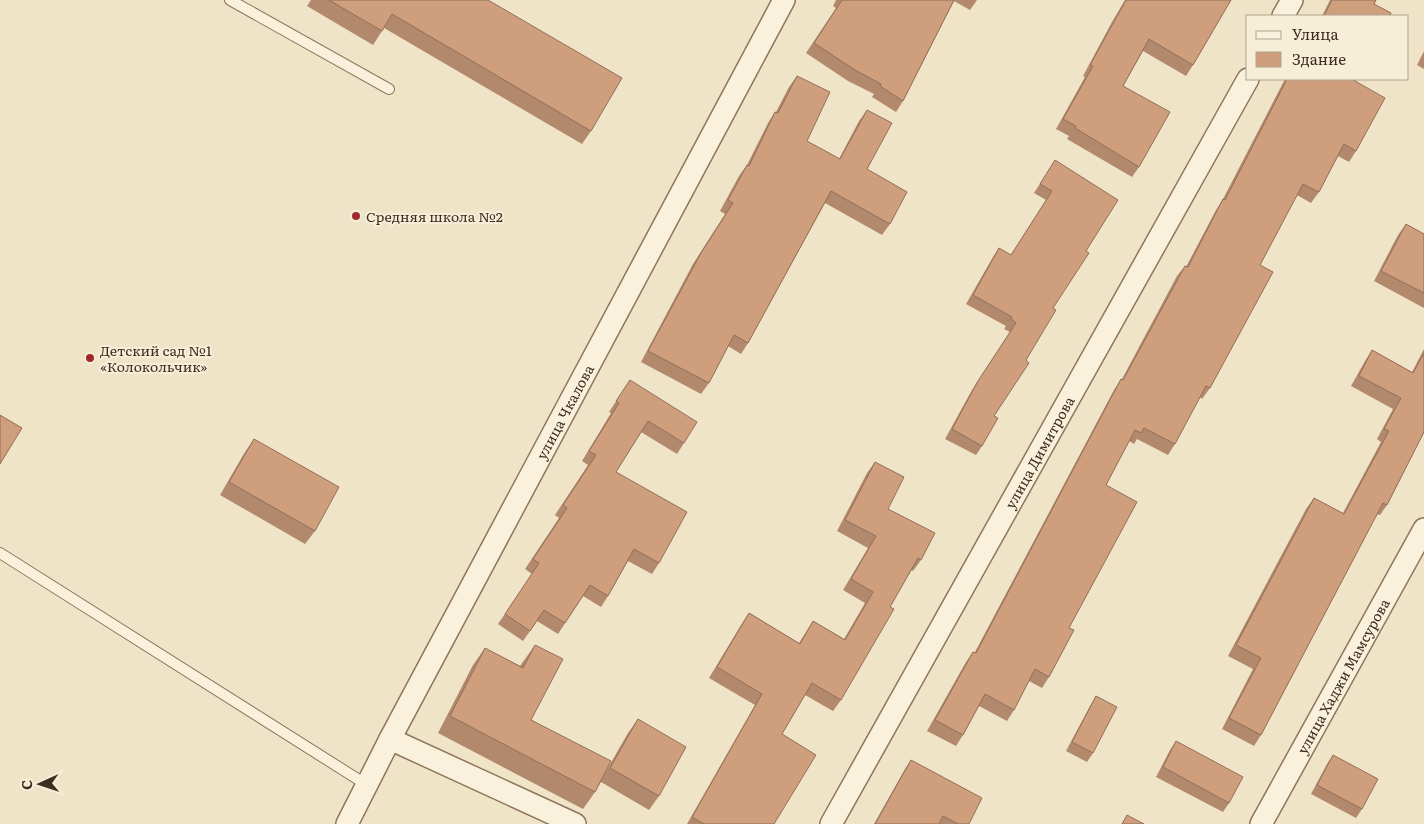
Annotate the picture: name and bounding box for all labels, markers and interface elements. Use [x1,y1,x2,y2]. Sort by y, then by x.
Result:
legend [1246,15,1409,80]
text: Улица [1292,22,1340,45]
text: Здание [1292,47,1346,70]
place label: Средняя школа №2 [366,206,503,226]
marker: Средняя школа №2 [350,210,362,222]
place label: Детский сад №1 «Колокольчик» [100,340,212,376]
marker: Детский сад №1 «Колокольчик» [84,352,96,364]
street label: улица Чкалова [531,360,598,463]
street label: улица Димитрова [1000,392,1079,512]
street label: улица Хаджи Мамсурова [1292,594,1394,757]
north arrow [15,759,65,809]
text: С [16,779,36,790]

